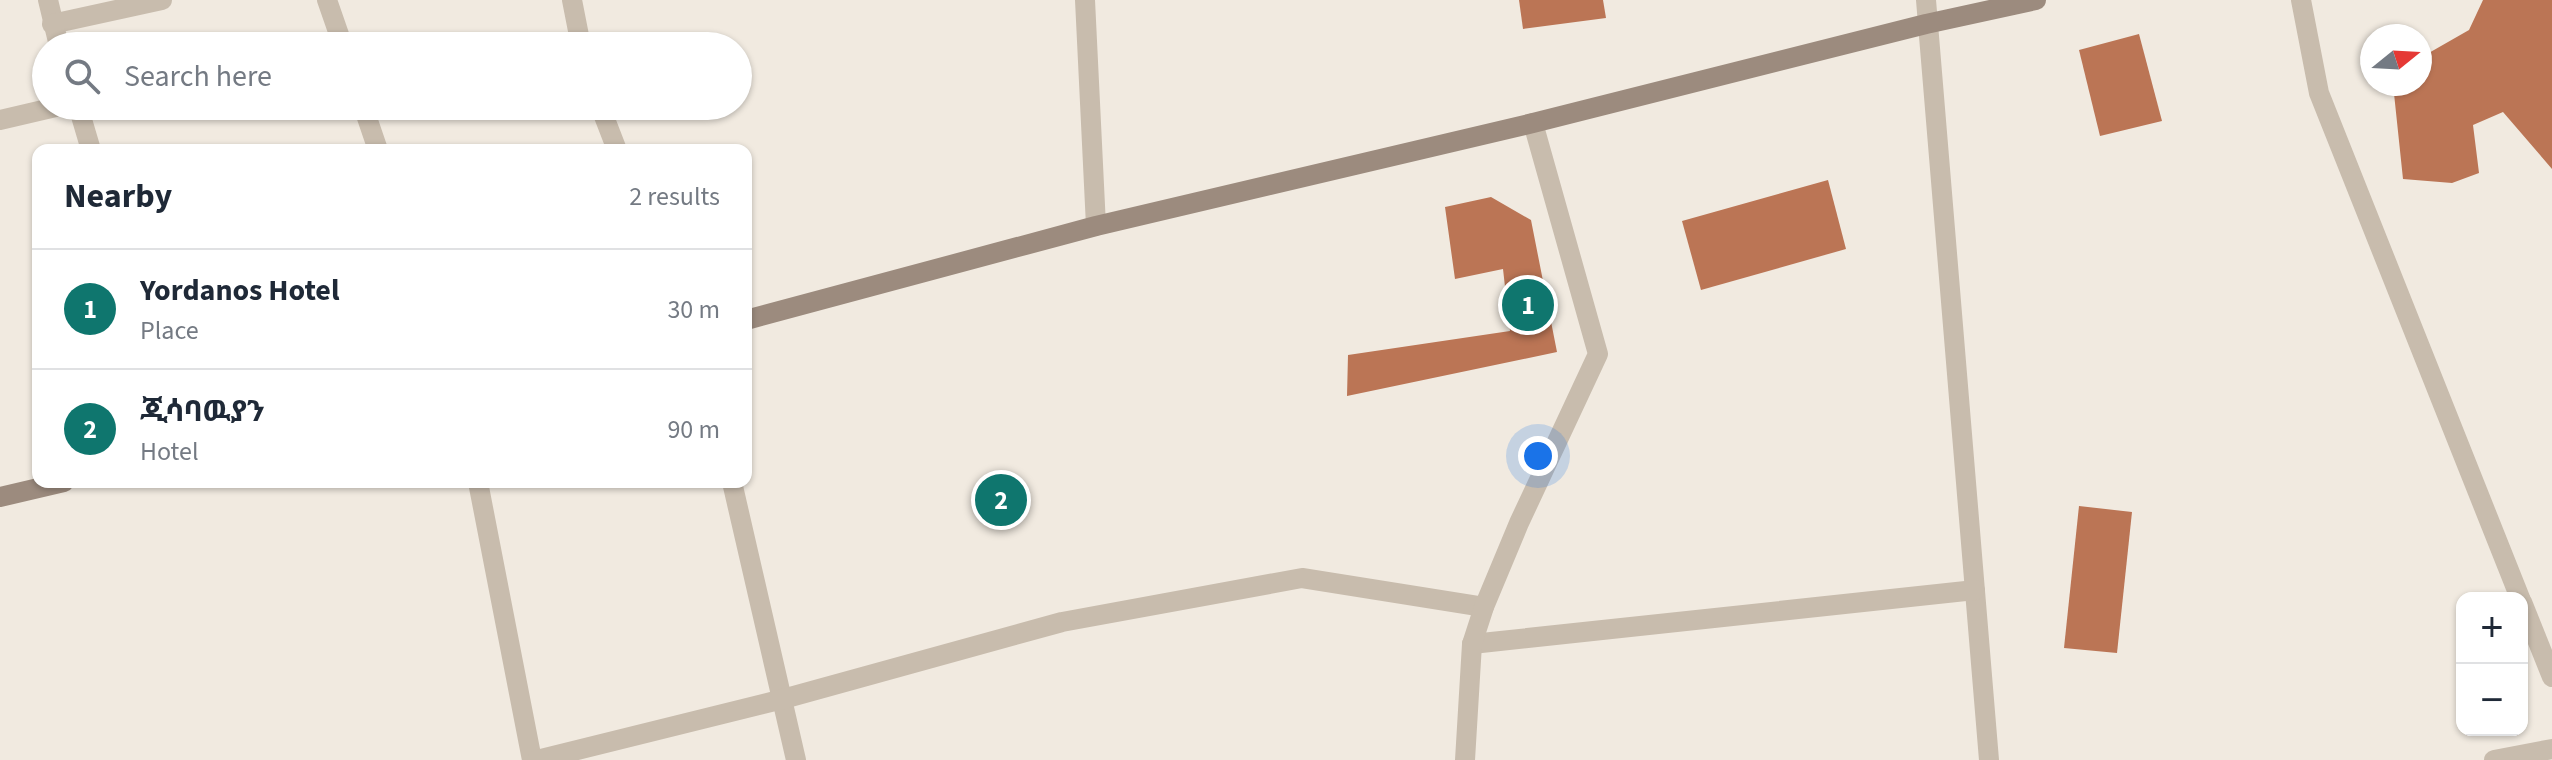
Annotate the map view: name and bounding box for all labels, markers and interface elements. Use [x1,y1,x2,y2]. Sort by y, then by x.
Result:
north arrow [2360,24,2432,96]
search box [32,32,752,120]
icon: search [60,54,104,98]
text: Search here [124,55,272,98]
text: Nearby [64,172,172,221]
text: 2 results [629,178,720,215]
text: Yordanos Hotel [140,269,340,312]
pin: 1 [1502,275,1554,335]
text: 1 [83,291,97,328]
text: 30 m [667,291,720,328]
text: Place [140,312,199,349]
text: ጂሳባዉያን [140,390,265,433]
text: 2 [83,411,97,448]
text: 90 m [667,411,720,448]
text: Hotel [140,433,199,470]
your location [1518,436,1558,476]
pin: 2 [975,470,1027,530]
map controls [2456,592,2528,736]
button: + [2456,592,2528,664]
button: − [2456,664,2528,736]

